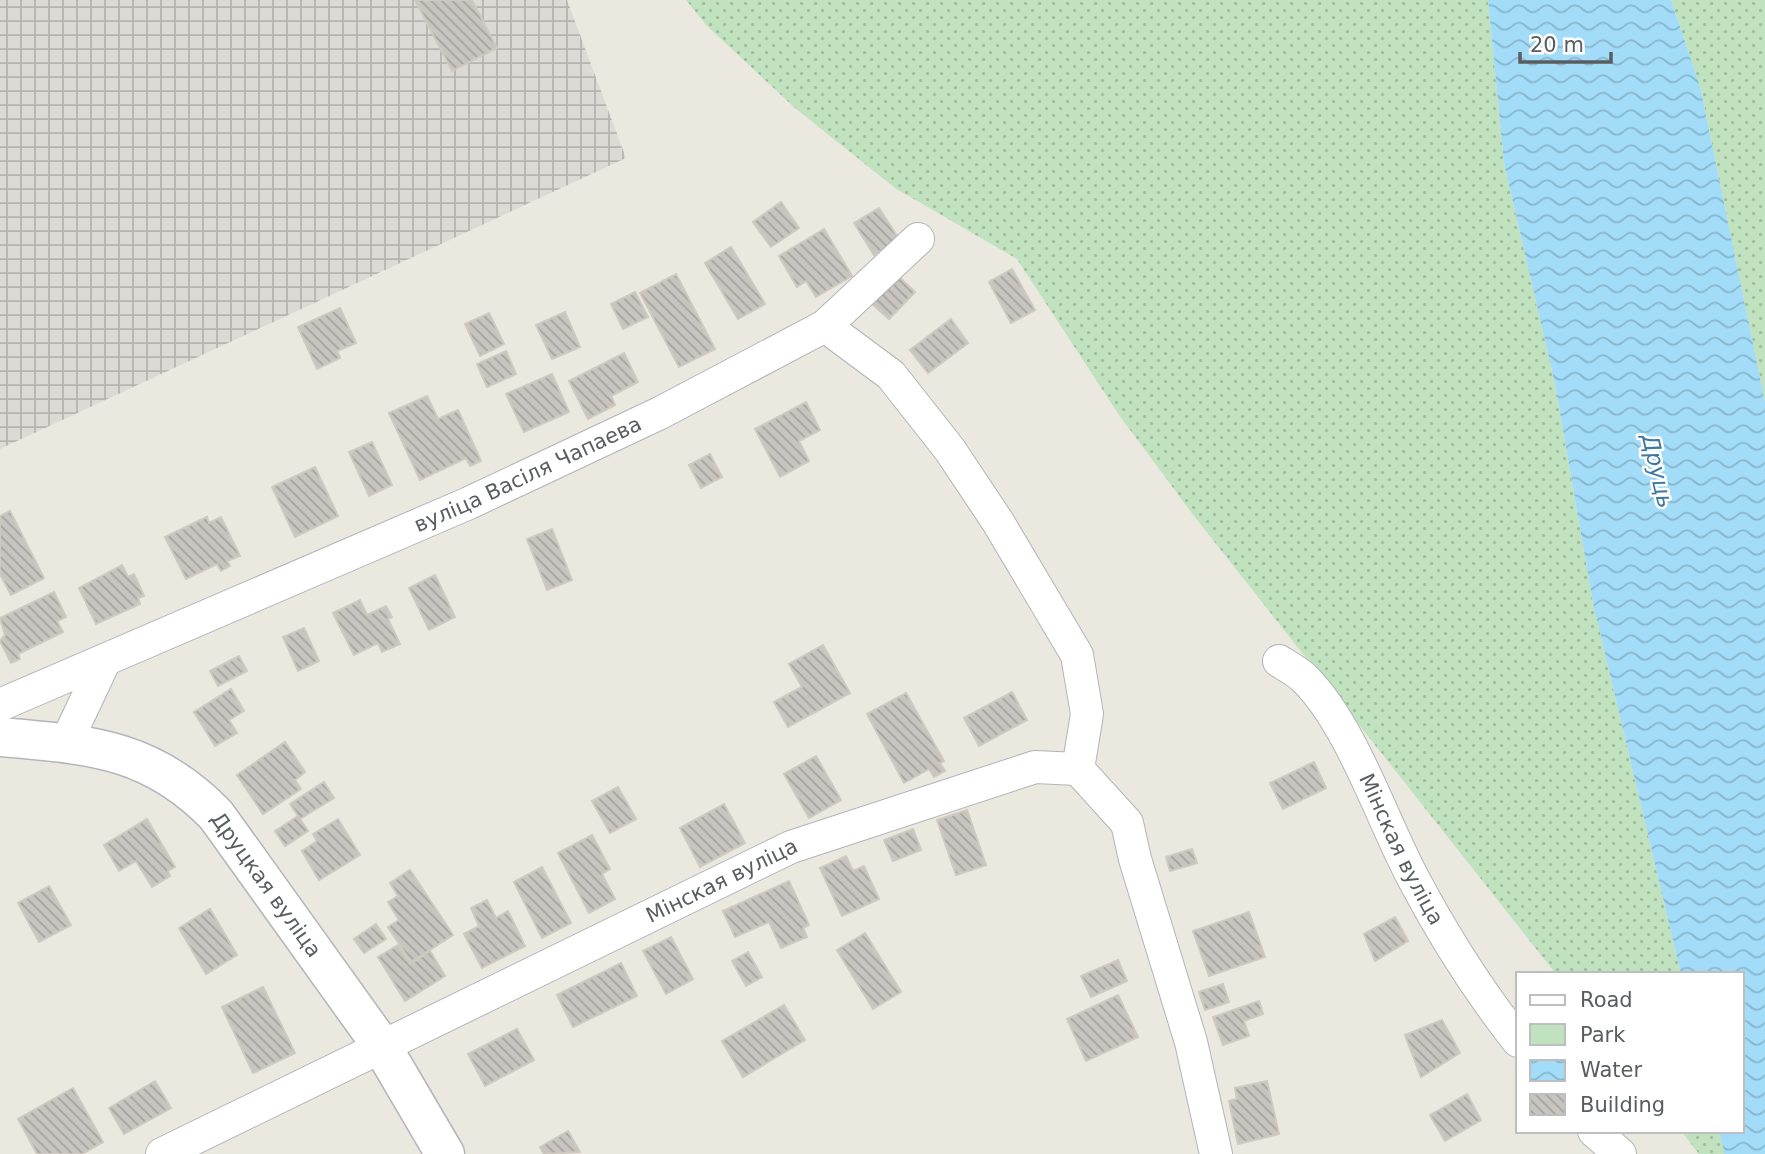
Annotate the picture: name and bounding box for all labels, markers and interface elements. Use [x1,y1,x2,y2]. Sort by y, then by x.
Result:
scale bar [1520,21,1611,65]
text: 20 m [1530,33,1584,57]
street label: вуліца Васіля Чапаева [411,412,645,537]
water label: Друць [1637,430,1679,511]
street label: Мінская вуліца [1354,770,1448,929]
street label: Друцкая вуліца [206,808,326,962]
street label: Мінская вуліца [642,834,801,928]
legend [1516,972,1744,1133]
text: Road [1580,988,1633,1012]
text: Park [1580,1023,1626,1047]
text: Water [1580,1058,1642,1082]
text: Building [1580,1093,1665,1117]

